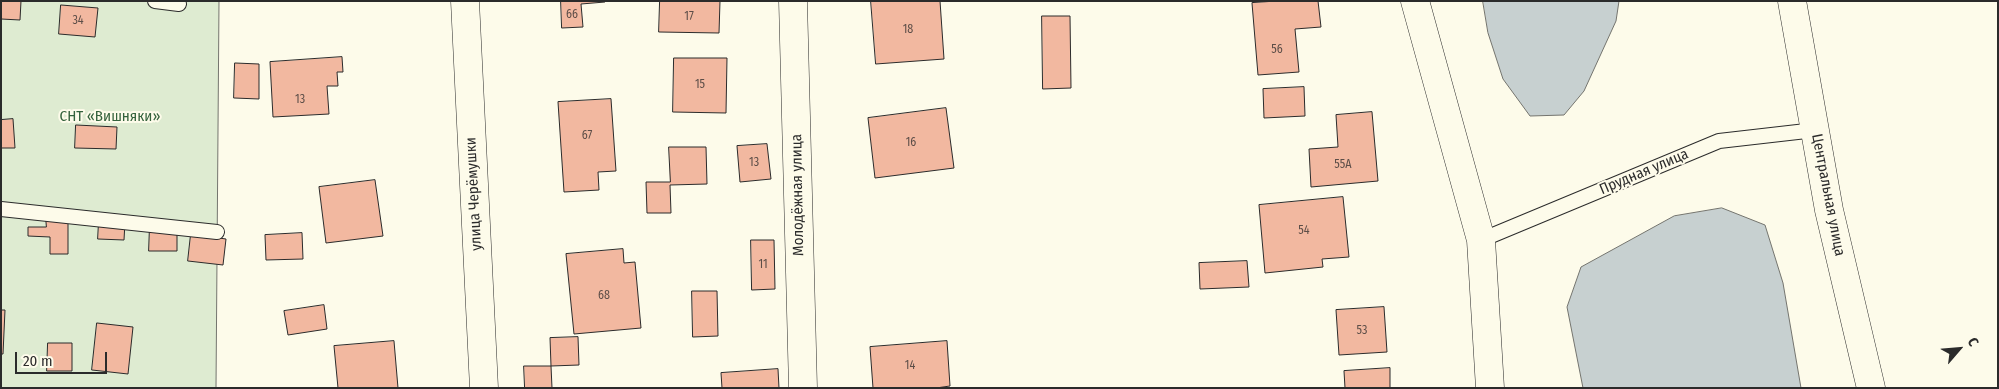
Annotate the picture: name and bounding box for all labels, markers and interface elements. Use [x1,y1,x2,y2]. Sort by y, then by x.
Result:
house number: 66 [566,8,578,22]
house number: 17 [684,10,694,24]
house number: 34 [72,14,84,28]
house number: 18 [903,23,913,37]
house number: 56 [1271,43,1283,57]
house number: 15 [695,78,705,92]
house number: 13 [295,93,305,107]
park label: СНТ «Вишняки» [60,108,160,126]
house number: 67 [582,129,592,143]
street label: Центральная улица [1807,132,1849,258]
street label: Молодёжная улица [788,134,808,256]
house number: 16 [906,136,916,150]
street label: улица Черёмушки [462,137,486,251]
street label: Прудная улица [1597,145,1691,199]
house number: 13 [749,156,759,170]
house number: 55А [1334,158,1352,172]
house number: 54 [1298,224,1310,238]
house number: 11 [758,258,768,272]
house number: 68 [598,289,610,303]
house number: 53 [1357,324,1367,338]
north arrow [1934,324,1984,374]
text: С [1964,335,1982,349]
scale bar [18,342,110,374]
text: 20 m [23,352,53,370]
house number: 14 [905,359,915,373]

